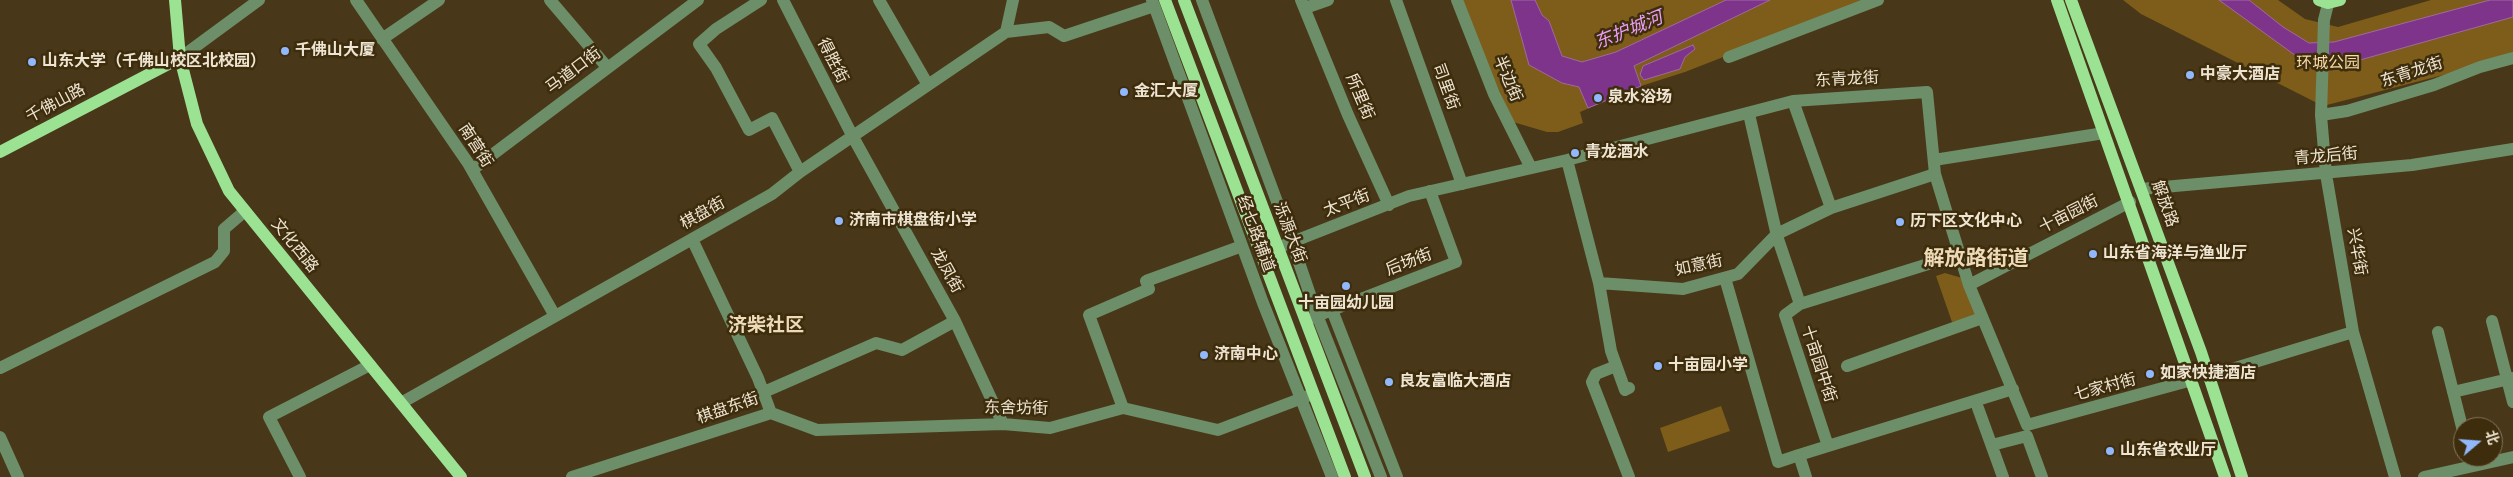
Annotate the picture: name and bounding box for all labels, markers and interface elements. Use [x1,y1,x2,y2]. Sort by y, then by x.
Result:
water label: 东护城河 [1592,8,1666,54]
street label: 得胜街 [813,35,851,87]
place label: 千佛山大厦 [295,41,375,61]
street label: 马道口街 [543,44,605,98]
marker: 千佛山大厦 [279,45,291,57]
place label: 山东大学（千佛山校区北校园） [42,52,266,72]
street label: 半边街 [1489,53,1525,105]
park label: 环城公园 [2296,54,2360,74]
street label: 东青龙街 [2379,54,2445,92]
marker: 山东大学（千佛山校区北校园） [26,56,38,68]
street label: 司里街 [1428,61,1462,113]
place label: 中豪大酒店 [2200,65,2280,85]
street label: 东青龙街 [1815,69,1879,91]
marker: 中豪大酒店 [2184,69,2196,81]
street label: 所里街 [1341,71,1377,123]
street label: 千佛山路 [23,81,89,127]
place label: 金汇大厦 [1134,82,1198,102]
marker: 金汇大厦 [1118,86,1130,98]
place label: 泉水浴场 [1608,88,1672,108]
marker: 泉水浴场 [1592,92,1604,104]
street label: 南营街 [454,121,496,171]
place label: 青龙酒水 [1585,143,1649,163]
street label: 青龙后街 [2293,145,2359,169]
marker: 青龙酒水 [1569,147,1581,159]
street label: 解放路 [2147,178,2181,230]
street label: 太平街 [1321,186,1373,222]
street label: 十亩园街 [2036,192,2102,238]
street label: 经七路辅道 [1232,193,1278,275]
street label: 棋盘街 [677,194,729,234]
street label: 泺源大街 [1269,200,1309,266]
place label: 济南市棋盘街小学 [849,211,977,231]
place label: 历下区文化中心 [1910,212,2022,232]
street label: 文化西路 [266,215,322,277]
marker: 济南市棋盘街小学 [833,215,845,227]
marker: 历下区文化中心 [1894,216,1906,228]
street label: 兴华街 [2342,227,2370,277]
place label: 山东省海洋与渔业厅 [2103,244,2247,264]
street label: 龙凤街 [926,245,966,297]
street label: 后场街 [1383,245,1435,281]
district label: 解放路街道 [1924,247,2028,273]
marker: 山东省海洋与渔业厅 [2087,248,2099,260]
street label: 如意街 [1674,252,1724,280]
marker: 十亩园幼儿园 [1340,280,1352,292]
place label: 十亩园幼儿园 [1298,294,1394,314]
district label: 济柴社区 [728,315,804,337]
street label: 十亩园中街 [1797,323,1839,405]
place label: 济南中心 [1214,345,1278,365]
marker: 济南中心 [1198,349,1210,361]
place label: 十亩园小学 [1668,356,1748,376]
marker: 十亩园小学 [1652,360,1664,372]
place label: 如家快捷酒店 [2160,364,2256,384]
marker: 如家快捷酒店 [2144,368,2156,380]
street label: 七家村街 [2072,370,2138,406]
place label: 良友富临大酒店 [1399,372,1511,392]
marker: 良友富临大酒店 [1383,376,1395,388]
street label: 棋盘东街 [695,390,761,428]
street label: 东舍坊街 [984,399,1048,419]
north arrow [2453,417,2503,467]
text: 北 [2482,428,2502,447]
place label: 山东省农业厅 [2120,441,2216,461]
marker: 山东省农业厅 [2104,445,2116,457]

